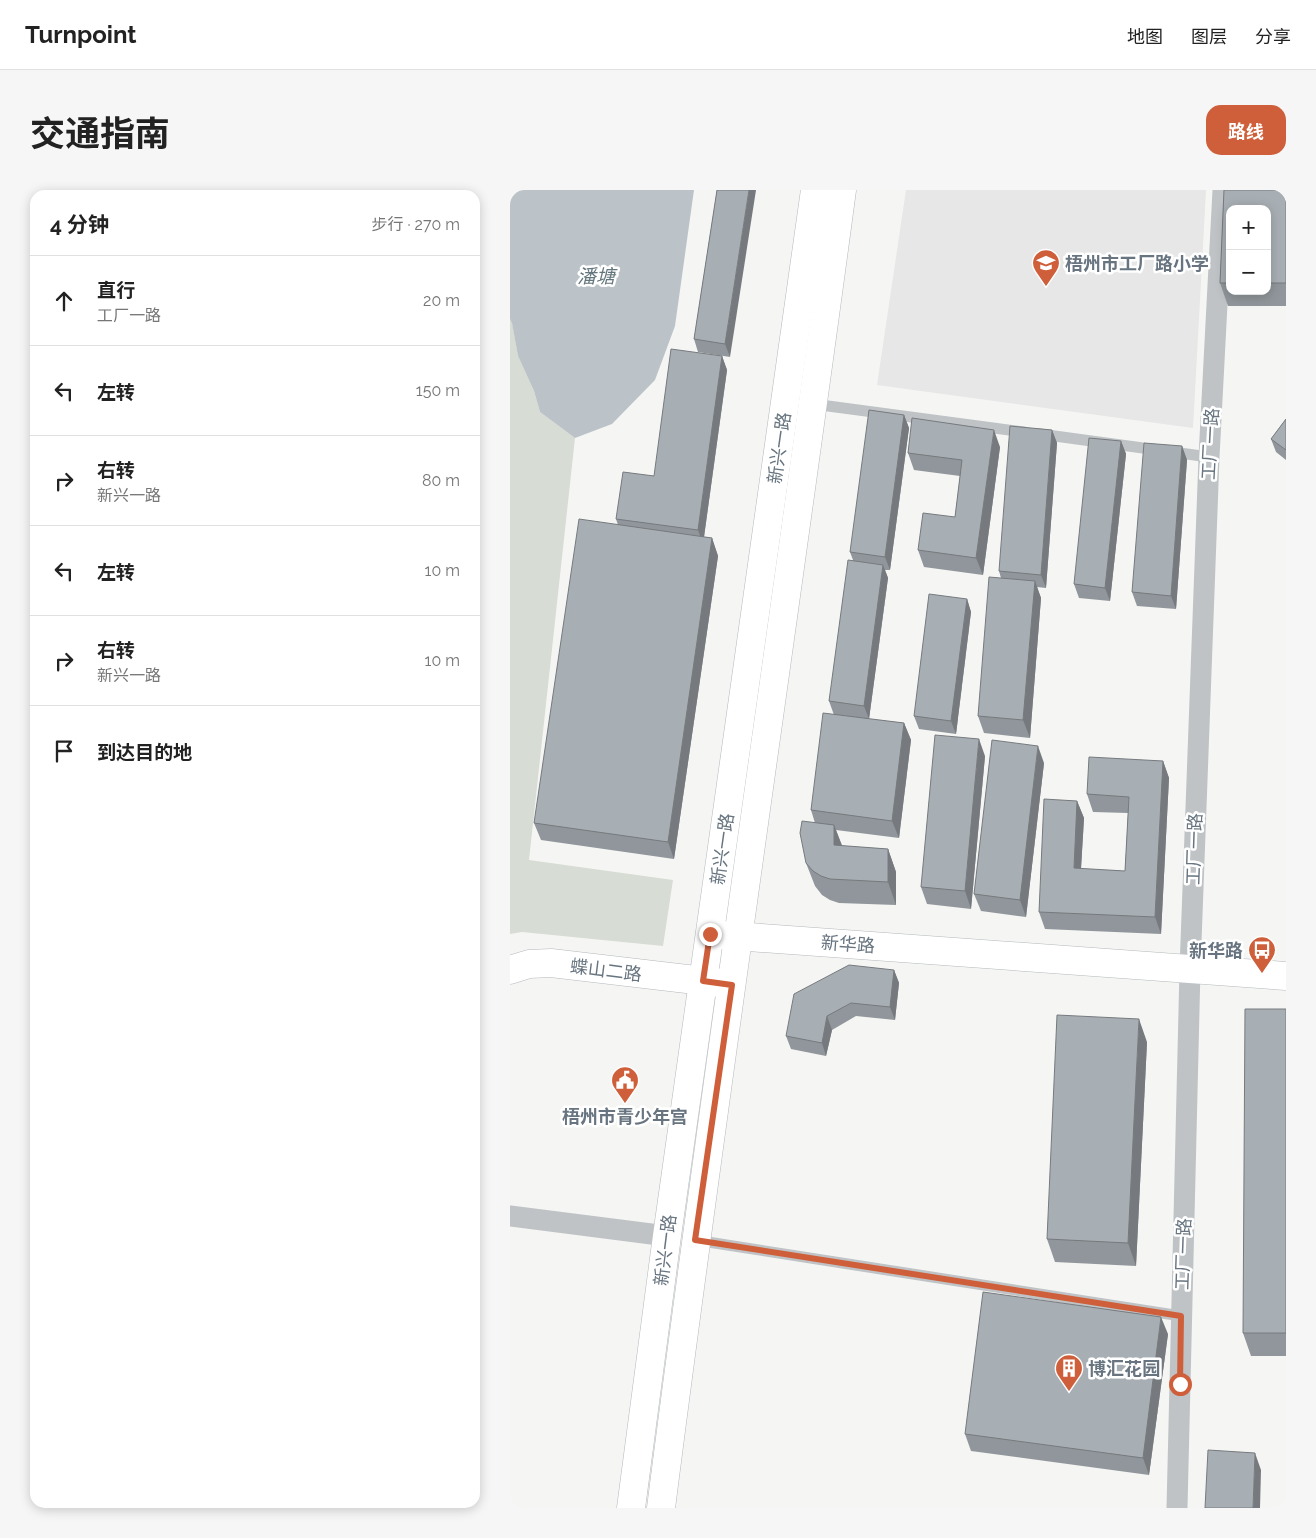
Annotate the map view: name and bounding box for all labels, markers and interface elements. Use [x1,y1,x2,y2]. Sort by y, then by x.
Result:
text: Turnpoint [25,20,137,49]
text: 地图 [1127,26,1163,47]
text: 图层 [1191,26,1227,47]
text: 分享 [1255,26,1291,47]
button: 路线 [1206,105,1286,155]
text: 交通指南 [30,113,170,154]
map controls [1226,205,1271,295]
button: + [1226,205,1271,250]
text: 4 分钟 [50,212,109,237]
text: 步行 · 270 m [371,215,460,234]
school or university icon: 梧州市工厂路小学 [1031,248,1061,287]
button: − [1226,250,1271,295]
place label: 梧州市工厂路小学 [1065,253,1209,274]
water label: 潘塘 [577,265,618,287]
text: 直行 [97,279,135,301]
icon: ahead [50,287,78,315]
text: 20 m [423,291,460,310]
text: 工厂一路 [97,306,161,325]
icon: left [50,377,78,405]
text: 左转 [97,381,135,403]
text: 150 m [416,381,460,400]
street label: 工厂一路 [1198,407,1222,481]
street label: 新兴一路 [764,411,794,485]
text: 右转 [97,459,135,481]
icon: right [50,467,78,495]
text: 80 m [422,471,460,490]
text: 新兴一路 [97,486,161,505]
icon: left [50,557,78,585]
text: 左转 [97,561,135,583]
text: 10 m [425,561,460,580]
text: 右转 [97,639,135,661]
icon: right [50,647,78,675]
text: 10 m [425,651,460,670]
text: 新兴一路 [97,666,161,685]
icon: arrive [50,737,78,765]
text: 到达目的地 [97,741,192,763]
street label: 新兴一路 [707,812,737,886]
street label: 工厂一路 [1182,813,1206,885]
route end [699,923,722,946]
street label: 新华路 [820,932,876,956]
bus stop icon: 新华路 [1247,935,1277,974]
place label: 新华路 [1189,940,1243,961]
street label: 蝶山二路 [569,955,643,985]
public building icon: 梧州市青少年宫 [610,1065,640,1104]
place label: 梧州市青少年宫 [562,1106,688,1127]
street label: 新兴一路 [650,1213,680,1287]
street label: 工厂一路 [1171,1218,1195,1290]
building icon: 博汇花园 [1054,1353,1084,1392]
place label: 博汇花园 [1088,1358,1160,1379]
route start [1169,1373,1192,1396]

